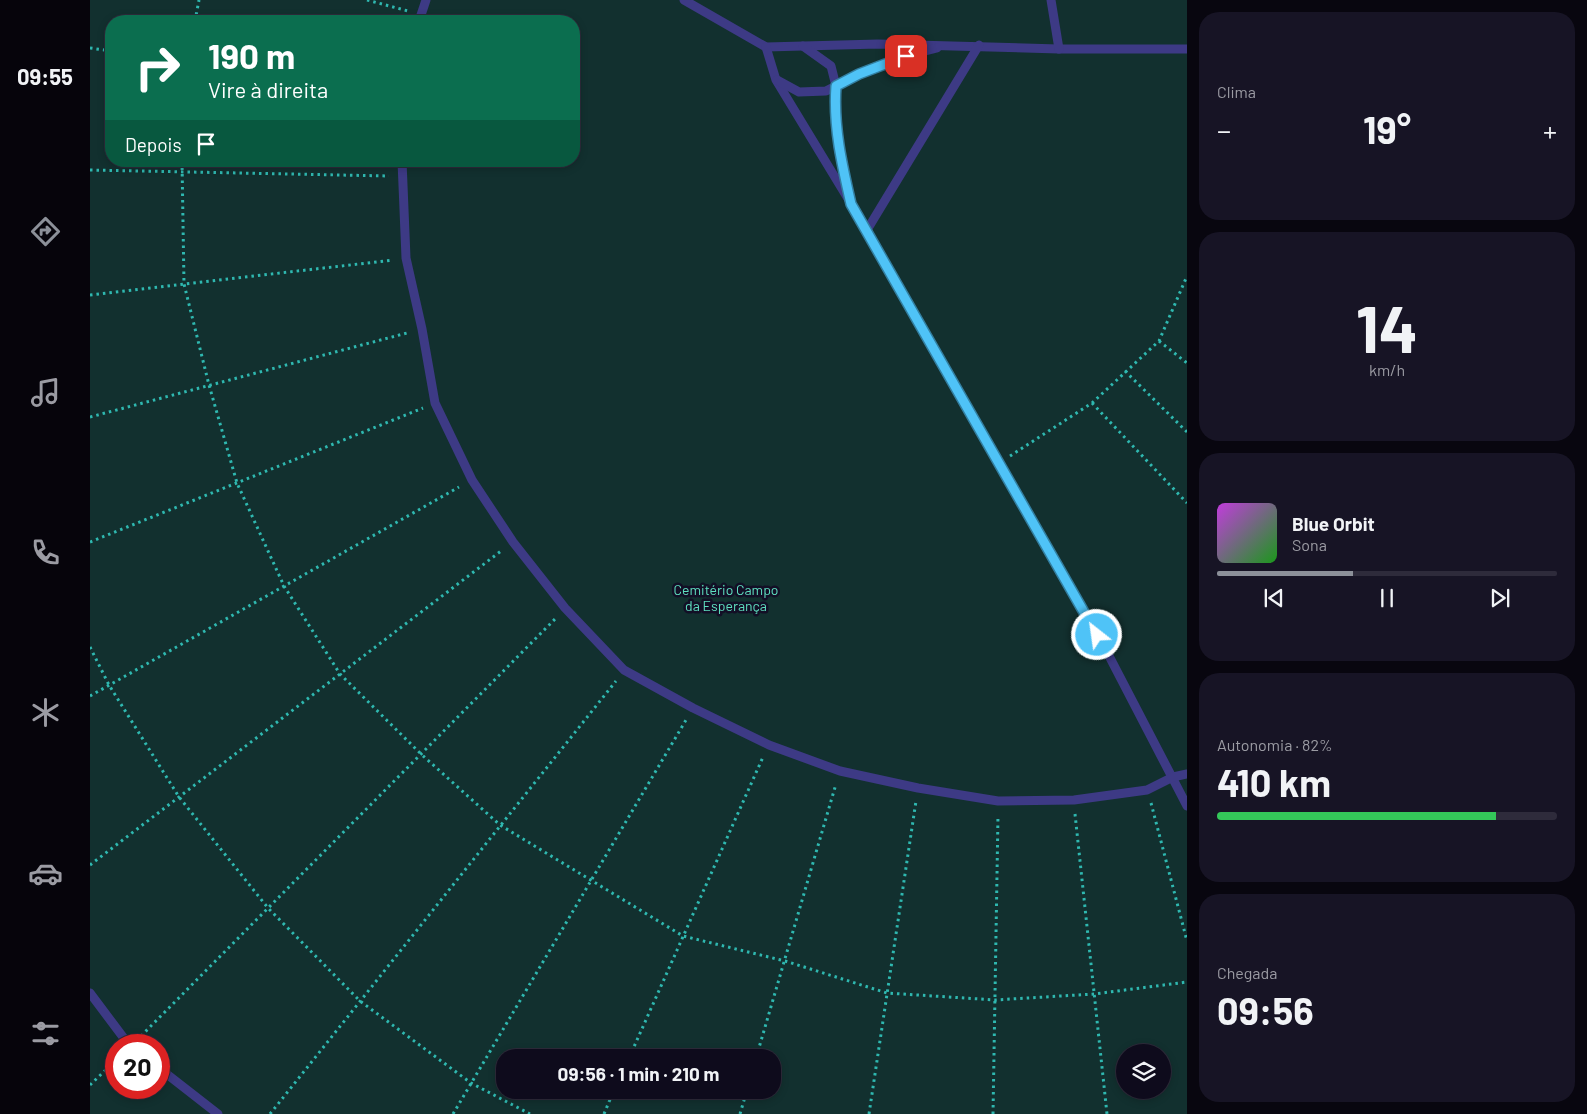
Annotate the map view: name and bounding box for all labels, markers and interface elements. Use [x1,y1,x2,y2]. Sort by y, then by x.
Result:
text: 190 m [208,34,295,76]
icon: right [125,35,190,100]
pin [885,35,927,77]
icon: arrive [892,42,920,70]
text: 09:55 [17,63,73,89]
text: Vire à direita [208,76,328,102]
text: Clima [1217,82,1256,101]
text: 19° [1363,106,1411,152]
text: − [1217,113,1231,147]
text: + [1543,113,1557,147]
icon: arrive [192,130,220,158]
text: Depois [125,133,182,156]
icon: directions [28,214,63,249]
text: 14 [1356,288,1418,366]
text: km/h [1369,360,1405,379]
icon: music [28,375,63,410]
text: Blue Orbit [1292,512,1375,535]
icon: phone [28,535,63,570]
text: Sona [1292,535,1327,554]
park label: Cemitério Campo da Esperança [674,581,778,614]
icon: previous [1260,584,1288,612]
icon: pause [1373,584,1401,612]
icon: next [1486,584,1514,612]
position arrow [1070,608,1122,660]
icon: climate [28,695,63,730]
text: Autonomia · 82% [1217,735,1333,754]
text: 410 km [1217,759,1331,805]
icon: car [28,856,63,891]
text: Chegada [1217,963,1277,982]
text: 09:56 [1217,987,1314,1033]
icon: filters [28,1016,63,1051]
speed limit sign: 20 [105,1034,170,1099]
map controls [1116,1044,1171,1099]
button: layers [1116,1044,1171,1099]
text: 09:56 · 1 min · 210 m [558,1062,719,1085]

